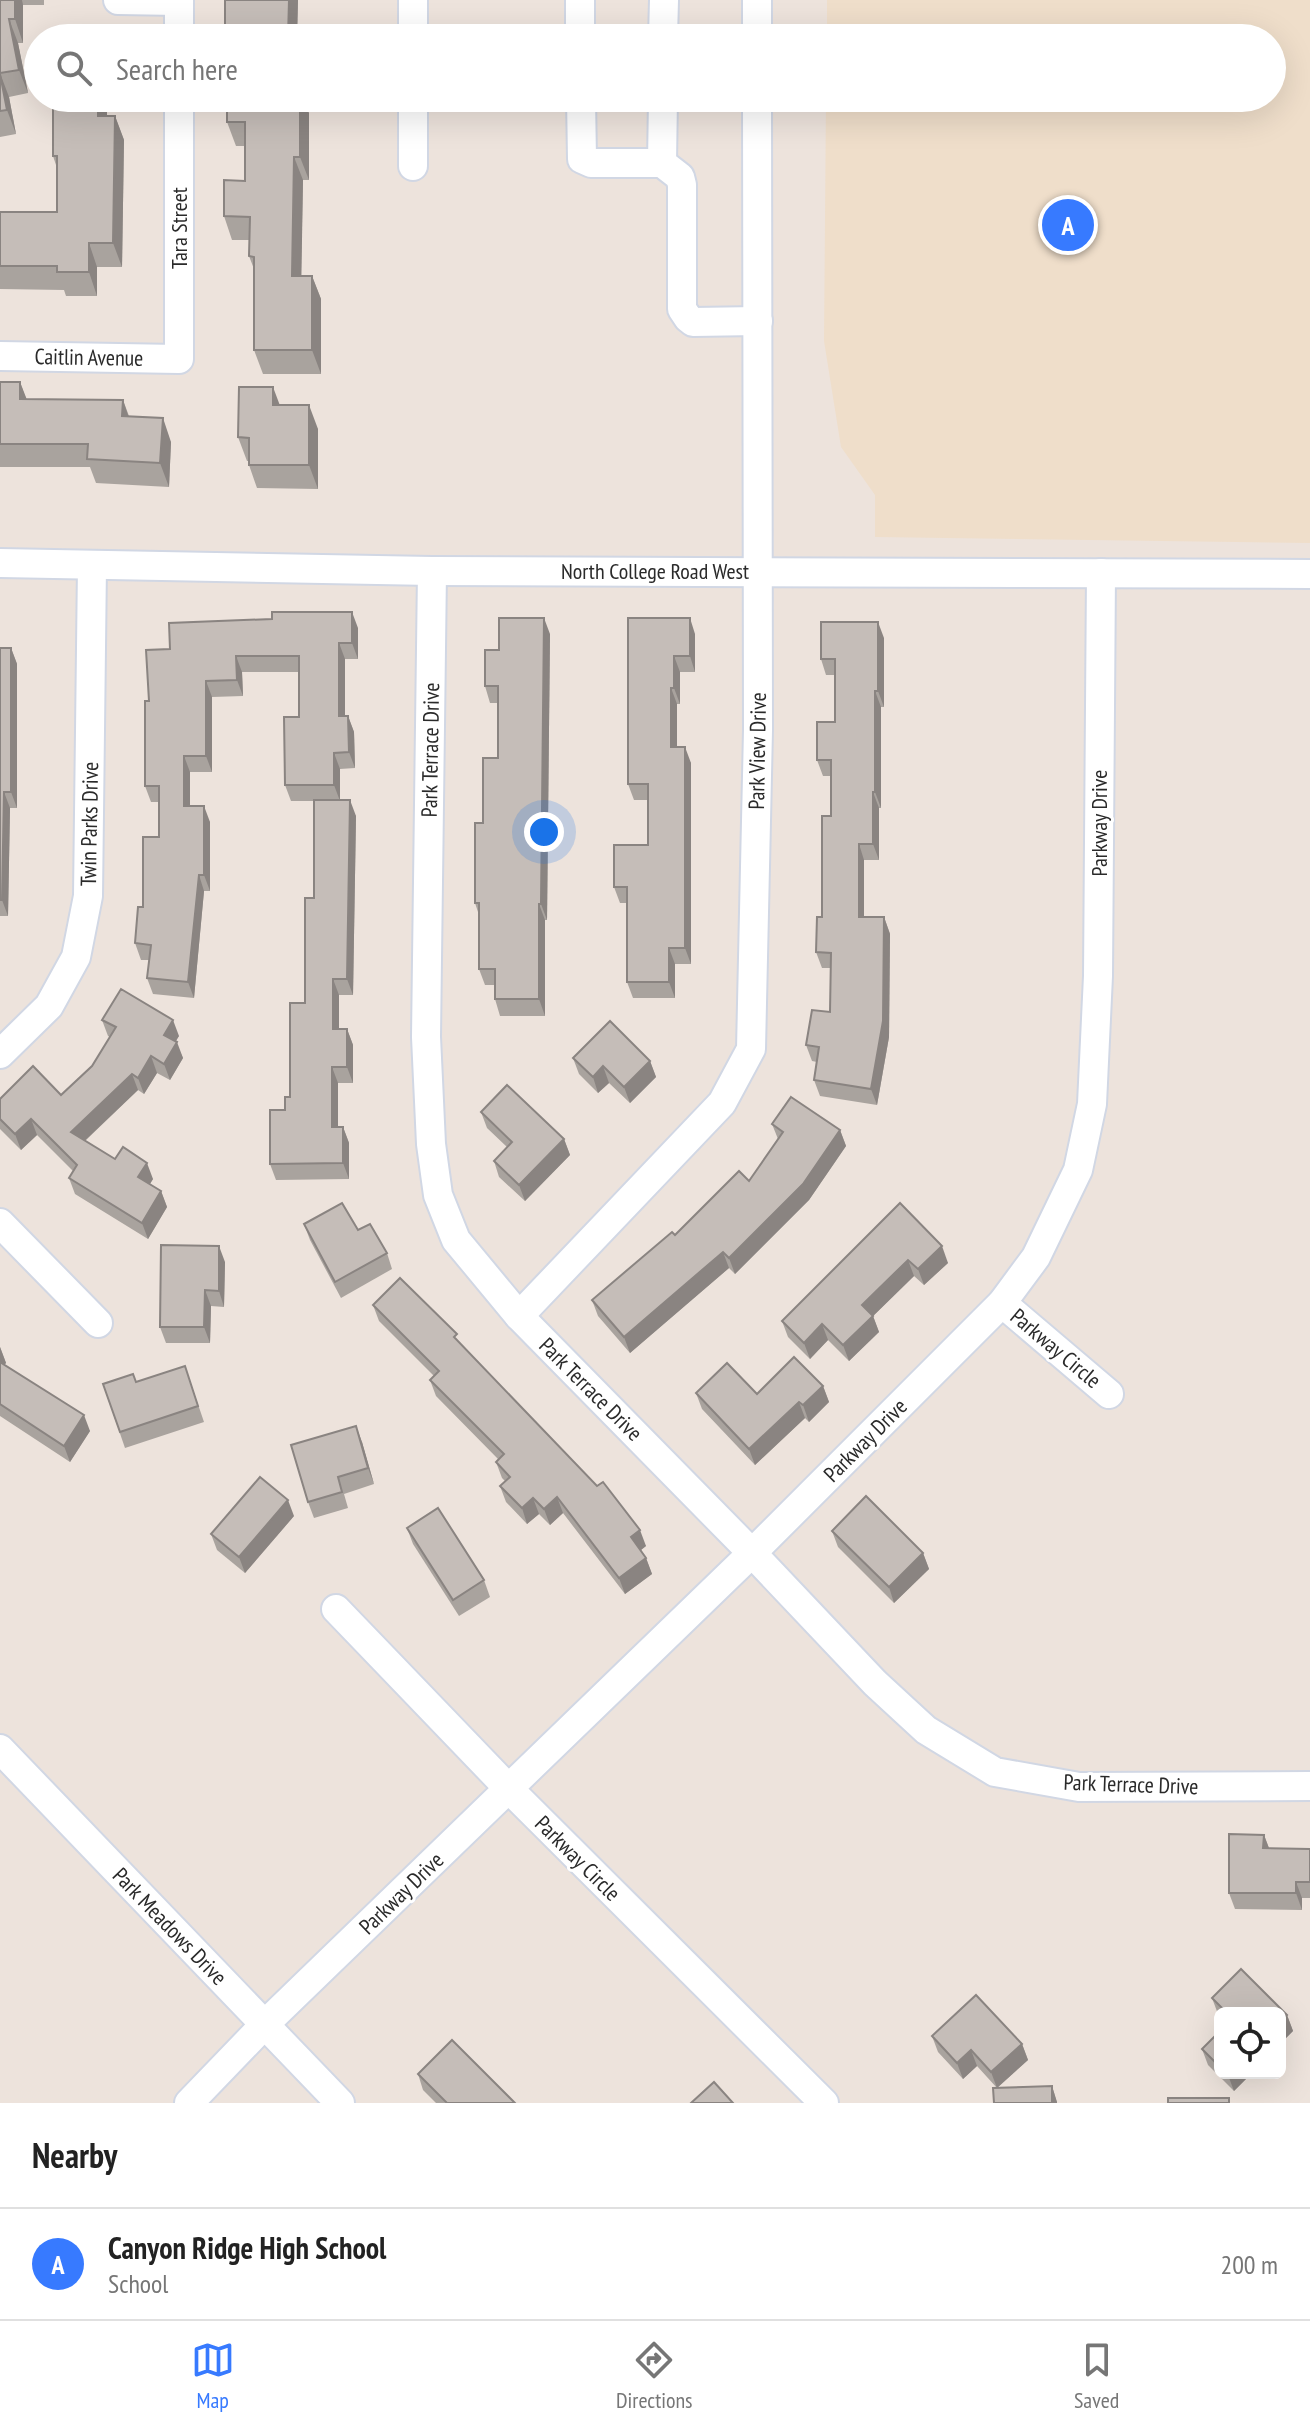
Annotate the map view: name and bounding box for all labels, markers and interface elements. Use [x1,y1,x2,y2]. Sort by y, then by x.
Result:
search box [24,24,1286,112]
icon: search [52,46,96,90]
text: Search here [116,49,238,88]
street label: Tara Street [165,187,193,269]
pin: A [1042,195,1094,255]
street label: Caitlin Avenue [34,342,144,372]
street label: North College Road West [561,557,749,585]
street label: Park Terrace Drive [415,682,445,818]
street label: Park View Drive [742,692,772,810]
street label: Twin Parks Drive [74,762,104,886]
street label: Parkway Drive [1085,770,1113,876]
your location [524,812,564,852]
street label: Parkway Circle [1005,1302,1107,1394]
street label: Park Terrace Drive [533,1331,649,1447]
street label: Parkway Drive [817,1392,913,1488]
street label: Park Terrace Drive [1063,1768,1199,1800]
street label: Parkway Circle [529,1809,627,1907]
street label: Parkway Drive [353,1846,449,1940]
street label: Park Meadows Drive [107,1861,233,1991]
map controls [1214,2007,1286,2079]
button: locate [1214,2007,1286,2079]
text: Nearby [32,2133,117,2177]
text: Canyon Ridge High School [108,2228,386,2267]
text: A [51,2248,65,2281]
text: 200 m [1220,2248,1278,2281]
text: School [108,2267,168,2300]
tab: Map [191,2338,235,2414]
tab: Directions [616,2338,693,2414]
tab: Saved [1074,2338,1119,2414]

